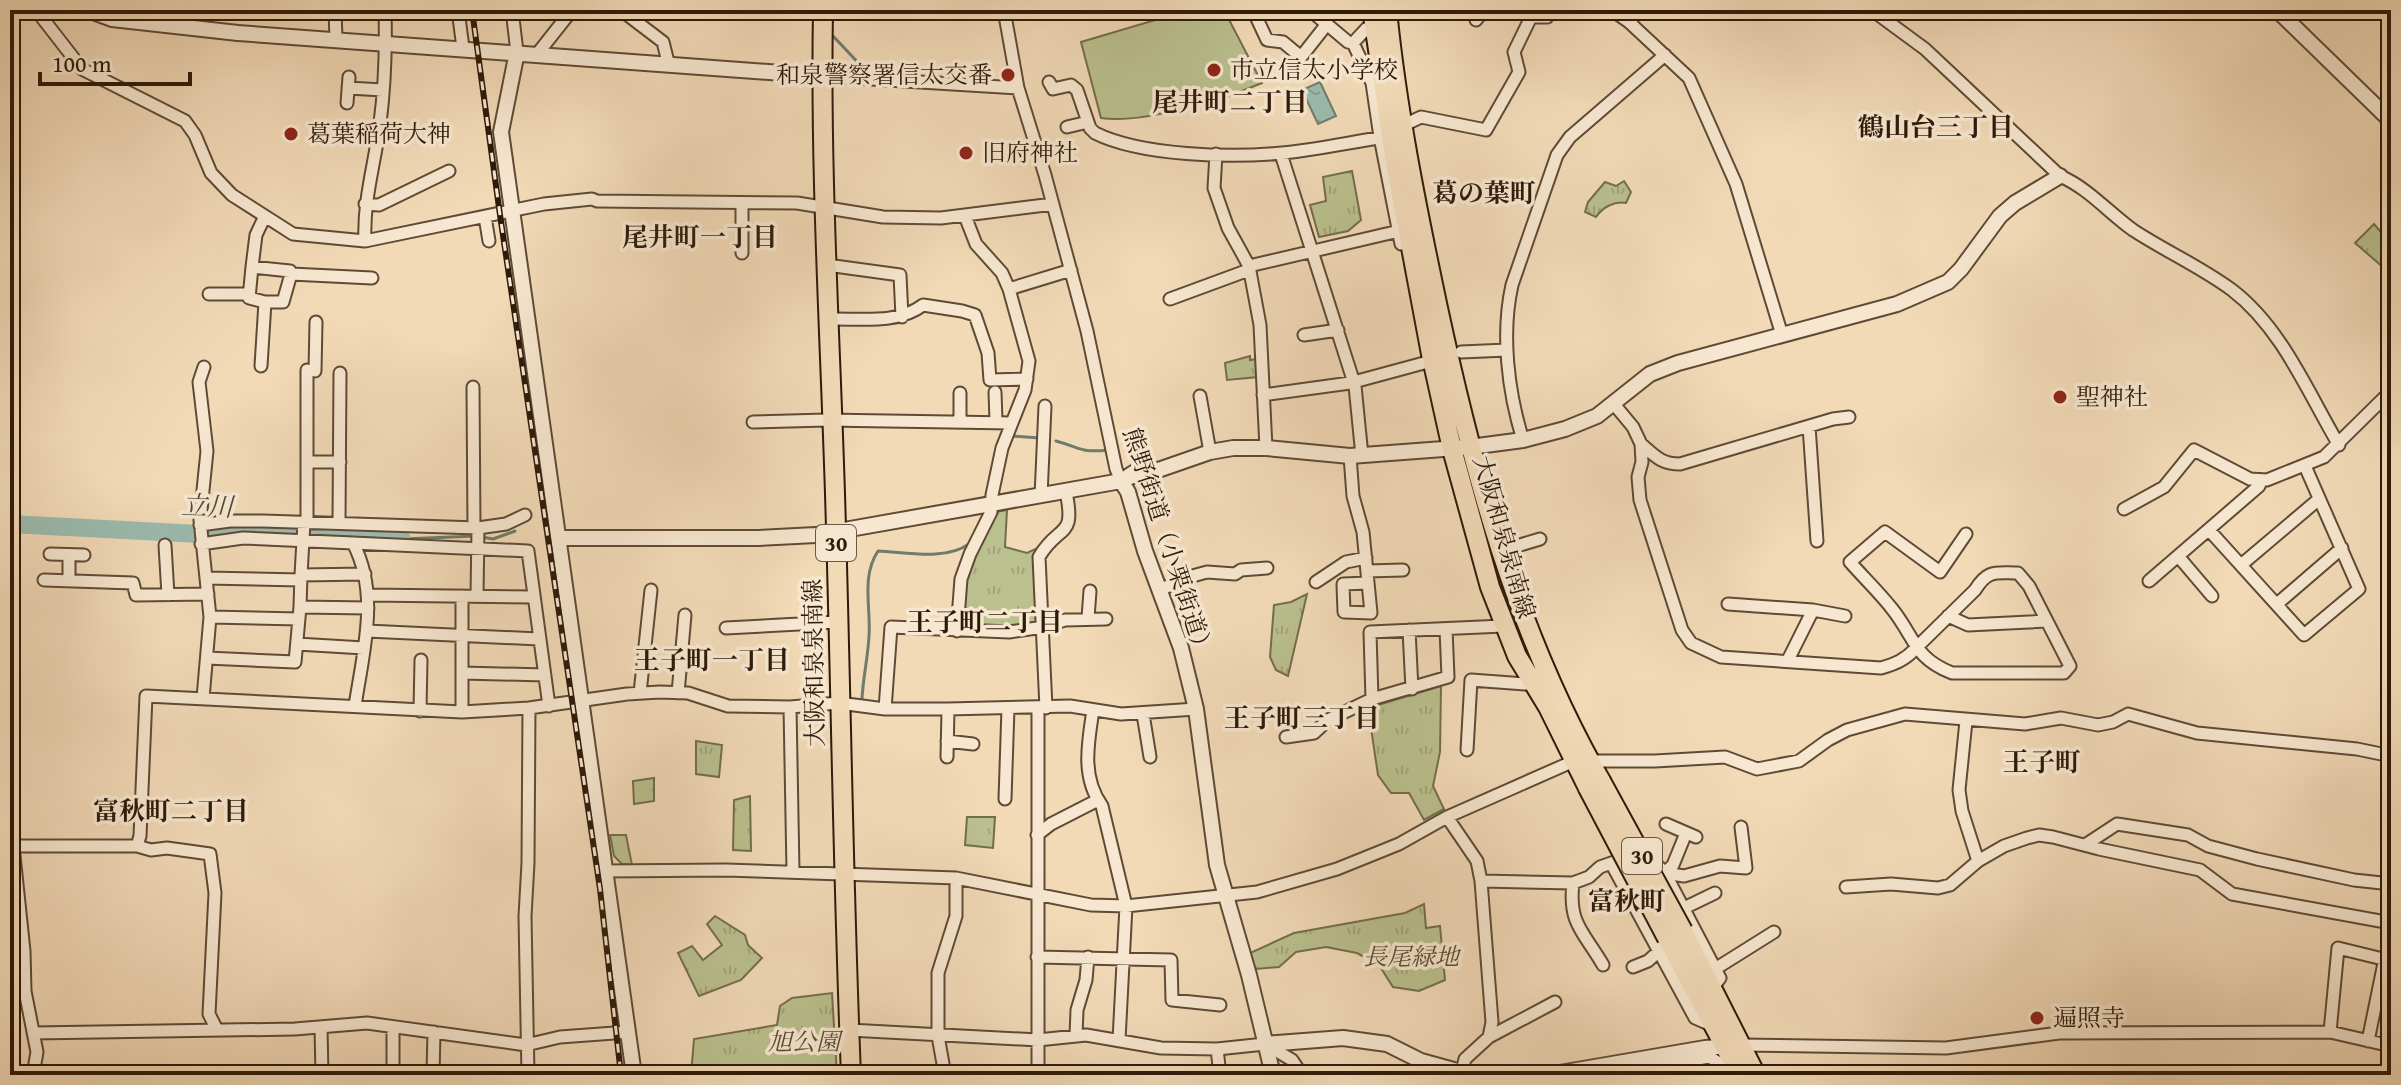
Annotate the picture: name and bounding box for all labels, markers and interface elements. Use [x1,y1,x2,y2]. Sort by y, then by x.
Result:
scale bar [40,36,190,86]
text: 100 m [52,46,112,81]
place label: 市立信太小学校 [1230,52,1398,87]
place label: 和泉警察署信太交番 [776,57,992,92]
marker: 市立信太小学校 [1205,61,1223,79]
marker: 和泉警察署信太交番 [999,66,1017,84]
district label: 尾井町二丁目 [1152,82,1308,121]
district label: 鶴山台三丁目 [1858,107,2014,146]
place label: 葛葉稲荷大神 [307,116,451,151]
marker: 葛葉稲荷大神 [282,125,300,143]
place label: 旧府神社 [982,135,1078,170]
marker: 旧府神社 [957,144,975,162]
district label: 葛の葉町 [1432,173,1536,212]
district label: 尾井町一丁目 [622,217,778,256]
place label: 聖神社 [2076,379,2148,414]
marker: 聖神社 [2051,388,2069,406]
street label: 熊野街道（小栗街道） [1115,423,1222,662]
street label: 大阪和泉泉南線 [1465,451,1544,622]
water label: 立川 [180,485,237,526]
road number: 30 [816,525,856,561]
street label: 大阪和泉泉南線 [795,579,832,747]
district label: 王子町二丁目 [907,602,1063,641]
district label: 王子町一丁目 [634,640,790,679]
district label: 王子町三丁目 [1224,698,1380,737]
district label: 王子町 [2003,742,2081,781]
district label: 富秋町二丁目 [93,791,249,830]
road number: 30 [1622,838,1662,874]
district label: 富秋町 [1588,881,1666,920]
park label: 長尾緑地 [1363,939,1462,974]
place label: 遍照寺 [2053,1000,2125,1035]
marker: 遍照寺 [2028,1009,2046,1027]
park label: 旭公園 [768,1024,844,1059]

